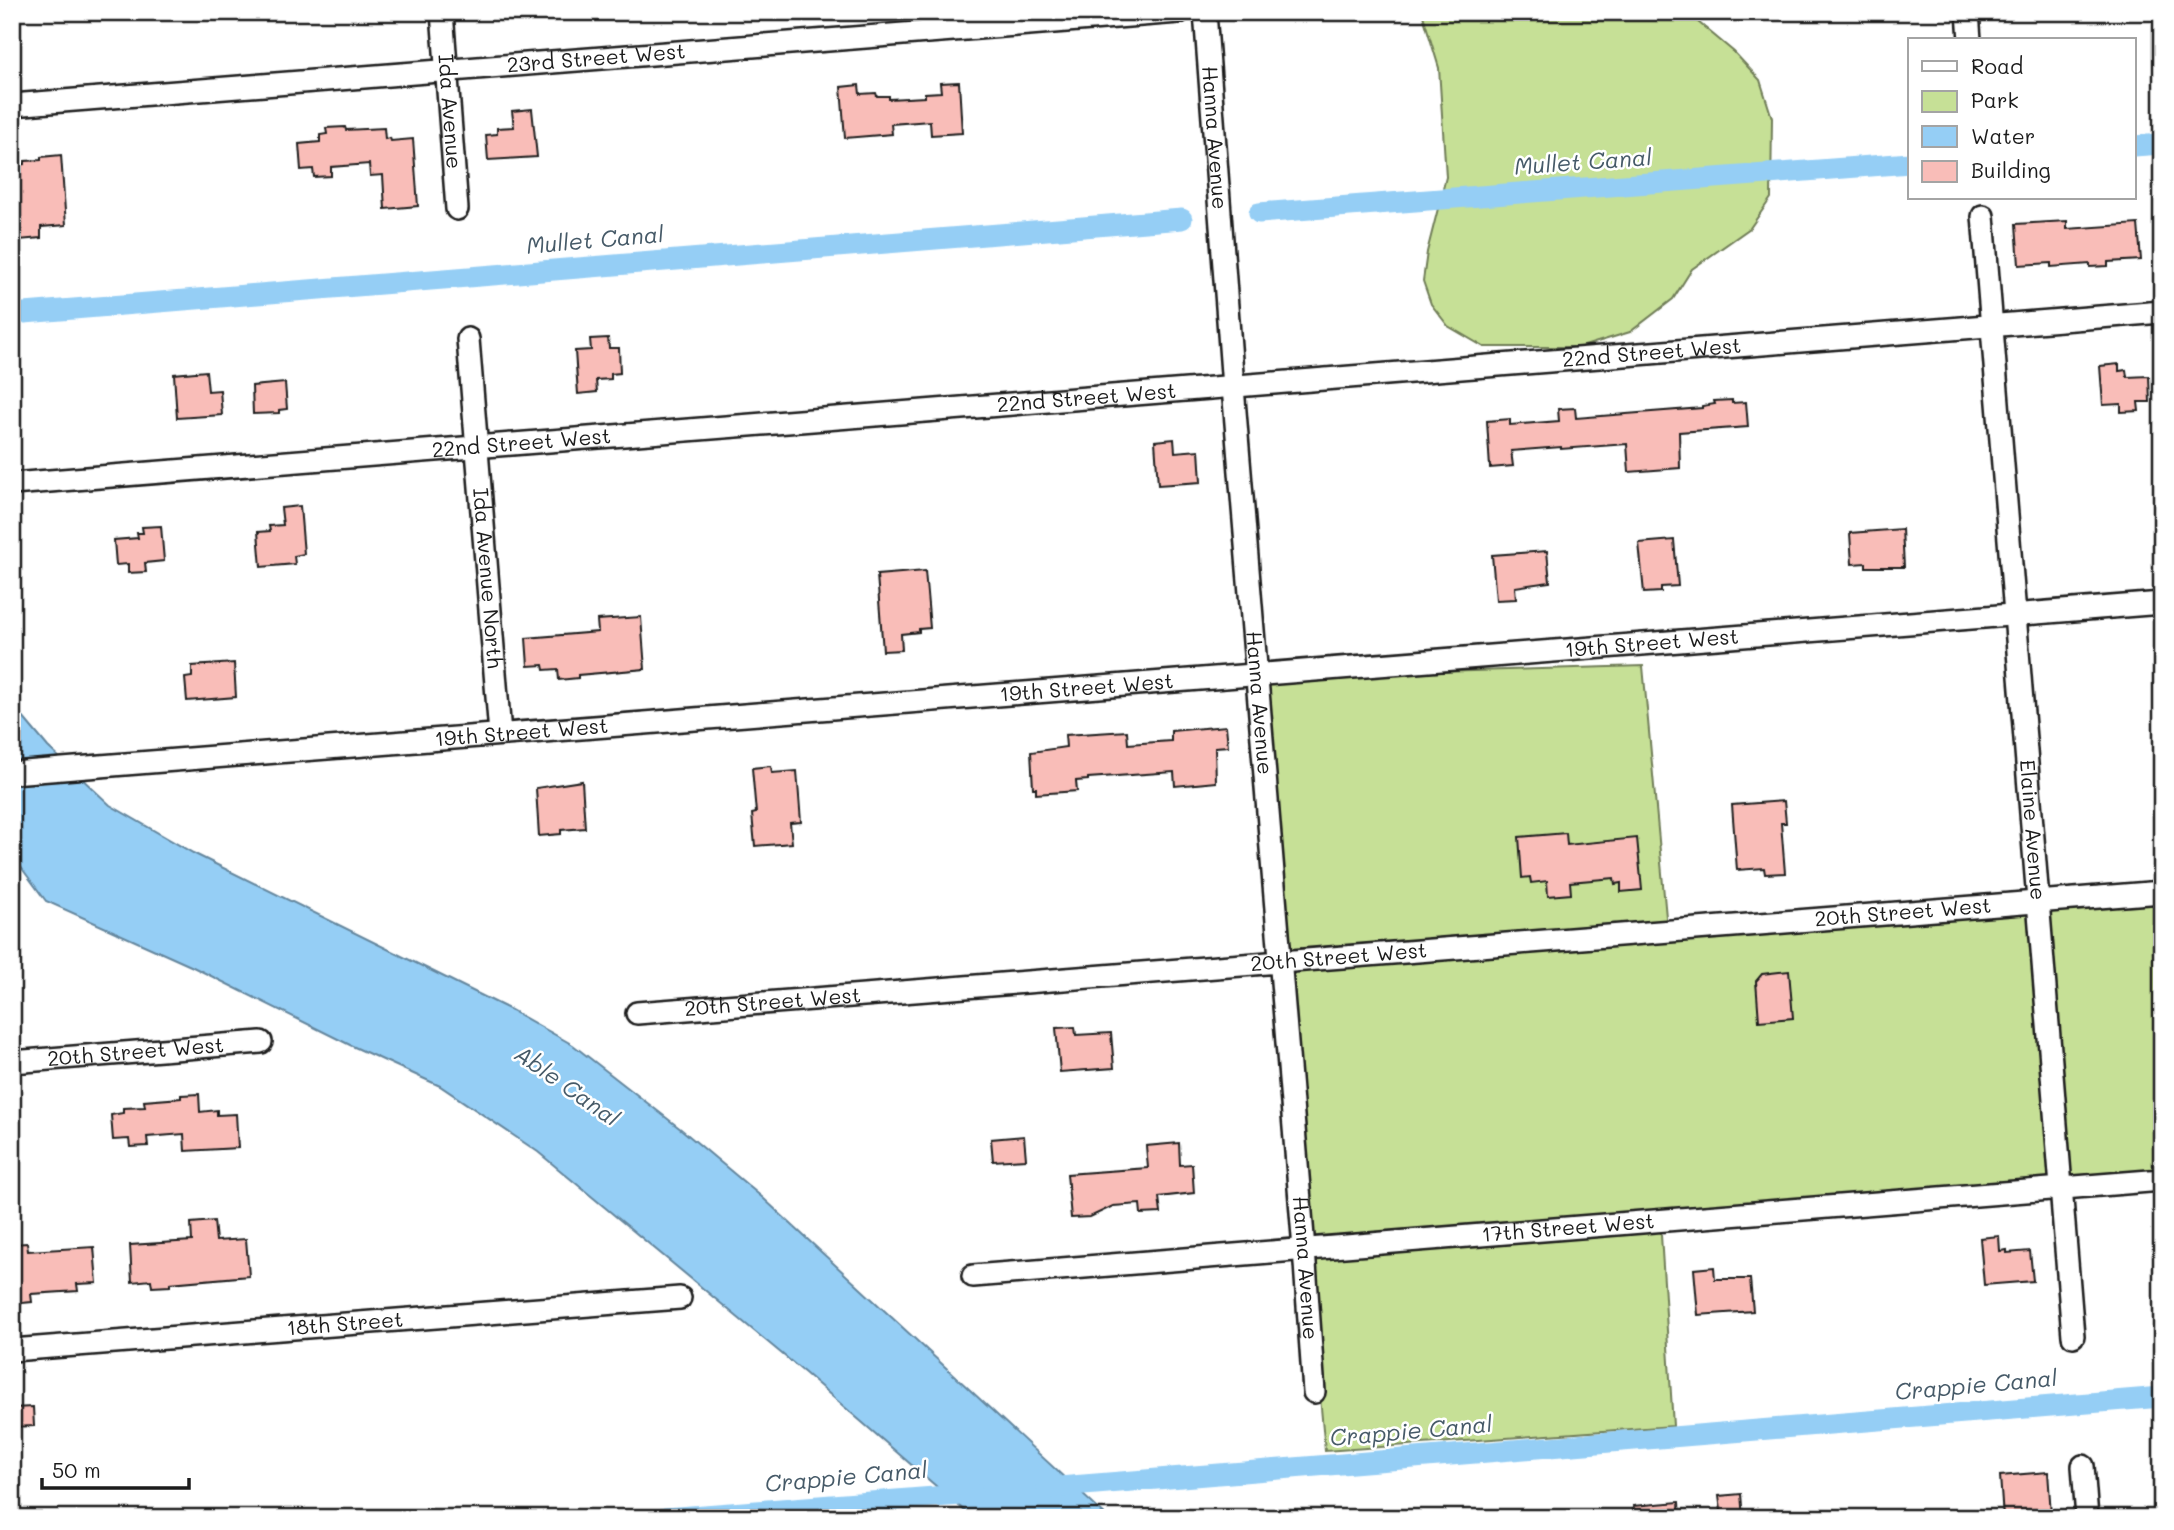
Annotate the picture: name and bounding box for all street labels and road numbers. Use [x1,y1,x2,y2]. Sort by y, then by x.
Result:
street label: 23rd Street West [506,36,686,78]
street label: Ida Avenue [433,53,469,170]
street label: Hanna Avenue [1197,65,1235,210]
street label: 22nd Street West [1561,331,1742,372]
street label: 22nd Street West [996,376,1177,417]
street label: 22nd Street West [431,421,612,462]
street label: Ida Avenue North [468,487,510,670]
street label: 19th Street West [1564,622,1740,662]
street label: Hanna Avenue [1241,630,1280,776]
street label: 19th Street West [999,666,1174,707]
street label: 19th Street West [433,711,609,752]
street label: Elaine Avenue [2015,759,2053,901]
street label: 20th Street West [1814,891,1992,932]
street label: 20th Street West [1249,935,1428,976]
street label: 20th Street West [683,980,862,1021]
street label: 20th Street West [46,1030,225,1071]
street label: Hanna Avenue [1288,1195,1325,1341]
street label: 17th Street West [1480,1206,1655,1247]
street label: 18th Street [286,1305,404,1341]

